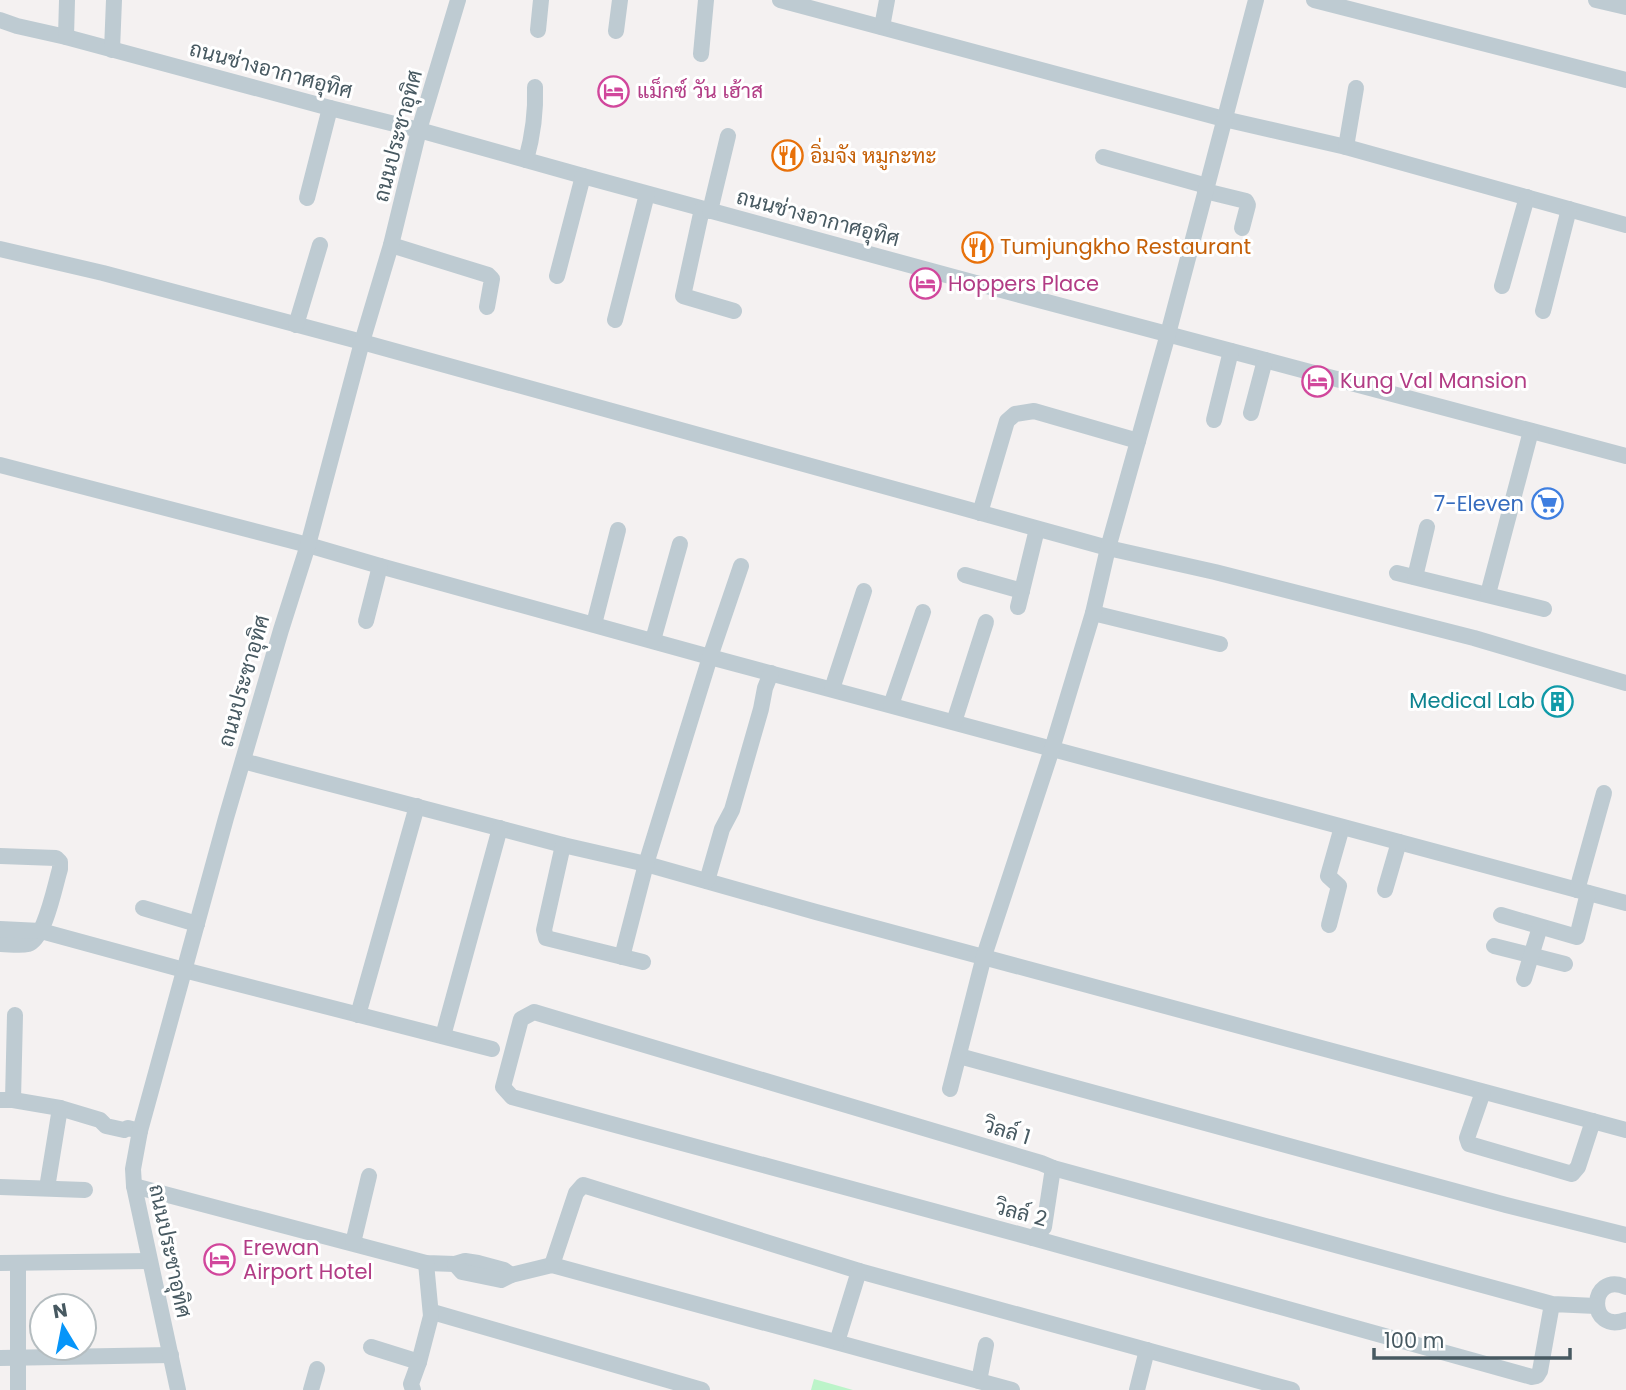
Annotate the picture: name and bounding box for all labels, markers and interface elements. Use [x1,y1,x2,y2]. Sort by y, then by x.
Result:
street label: ถนนช่างอากาศอุทิศ [186,34,356,105]
street label: ถนนประชาอุทิศ [366,67,429,205]
hotel icon: แม็กซ์ วัน เฮ้าส [597,74,631,108]
place label: แม็กซ์ วัน เฮ้าส [637,76,763,105]
place label: อิ่มจัง หมูกะทะ [810,137,937,171]
restaurant icon: อิ่มจัง หมูกะทะ [770,139,804,173]
street label: ถนนช่างอากาศอุทิศ [733,182,903,253]
restaurant icon: Tumjungkho Restaurant [960,230,994,264]
place label: Tumjungkho Restaurant [1000,232,1251,261]
hotel icon: Hoppers Place [908,267,942,301]
place label: Hoppers Place [948,269,1099,298]
hotel icon: Kung Val Mansion [1300,364,1334,398]
place label: Kung Val Mansion [1340,366,1527,395]
supermarket icon: 7-Eleven [1530,487,1564,521]
place label: 7-Eleven [1434,489,1524,518]
street label: ถนนประชาอุทิศ [211,612,276,750]
building icon: Medical Lab [1541,684,1575,718]
place label: Medical Lab [1409,686,1535,715]
street label: วิลล์ 1 [980,1110,1034,1151]
street label: ถนนประชาอุทิศ [142,1181,199,1320]
street label: วิลล์ 2 [991,1192,1050,1233]
place label: Erewan Airport Hotel [243,1233,373,1286]
hotel icon: Erewan Airport Hotel [203,1243,237,1277]
north arrow [28,1292,98,1362]
text: N [51,1296,70,1325]
scale bar [1374,1316,1570,1360]
text: 100 m [1384,1326,1444,1355]

